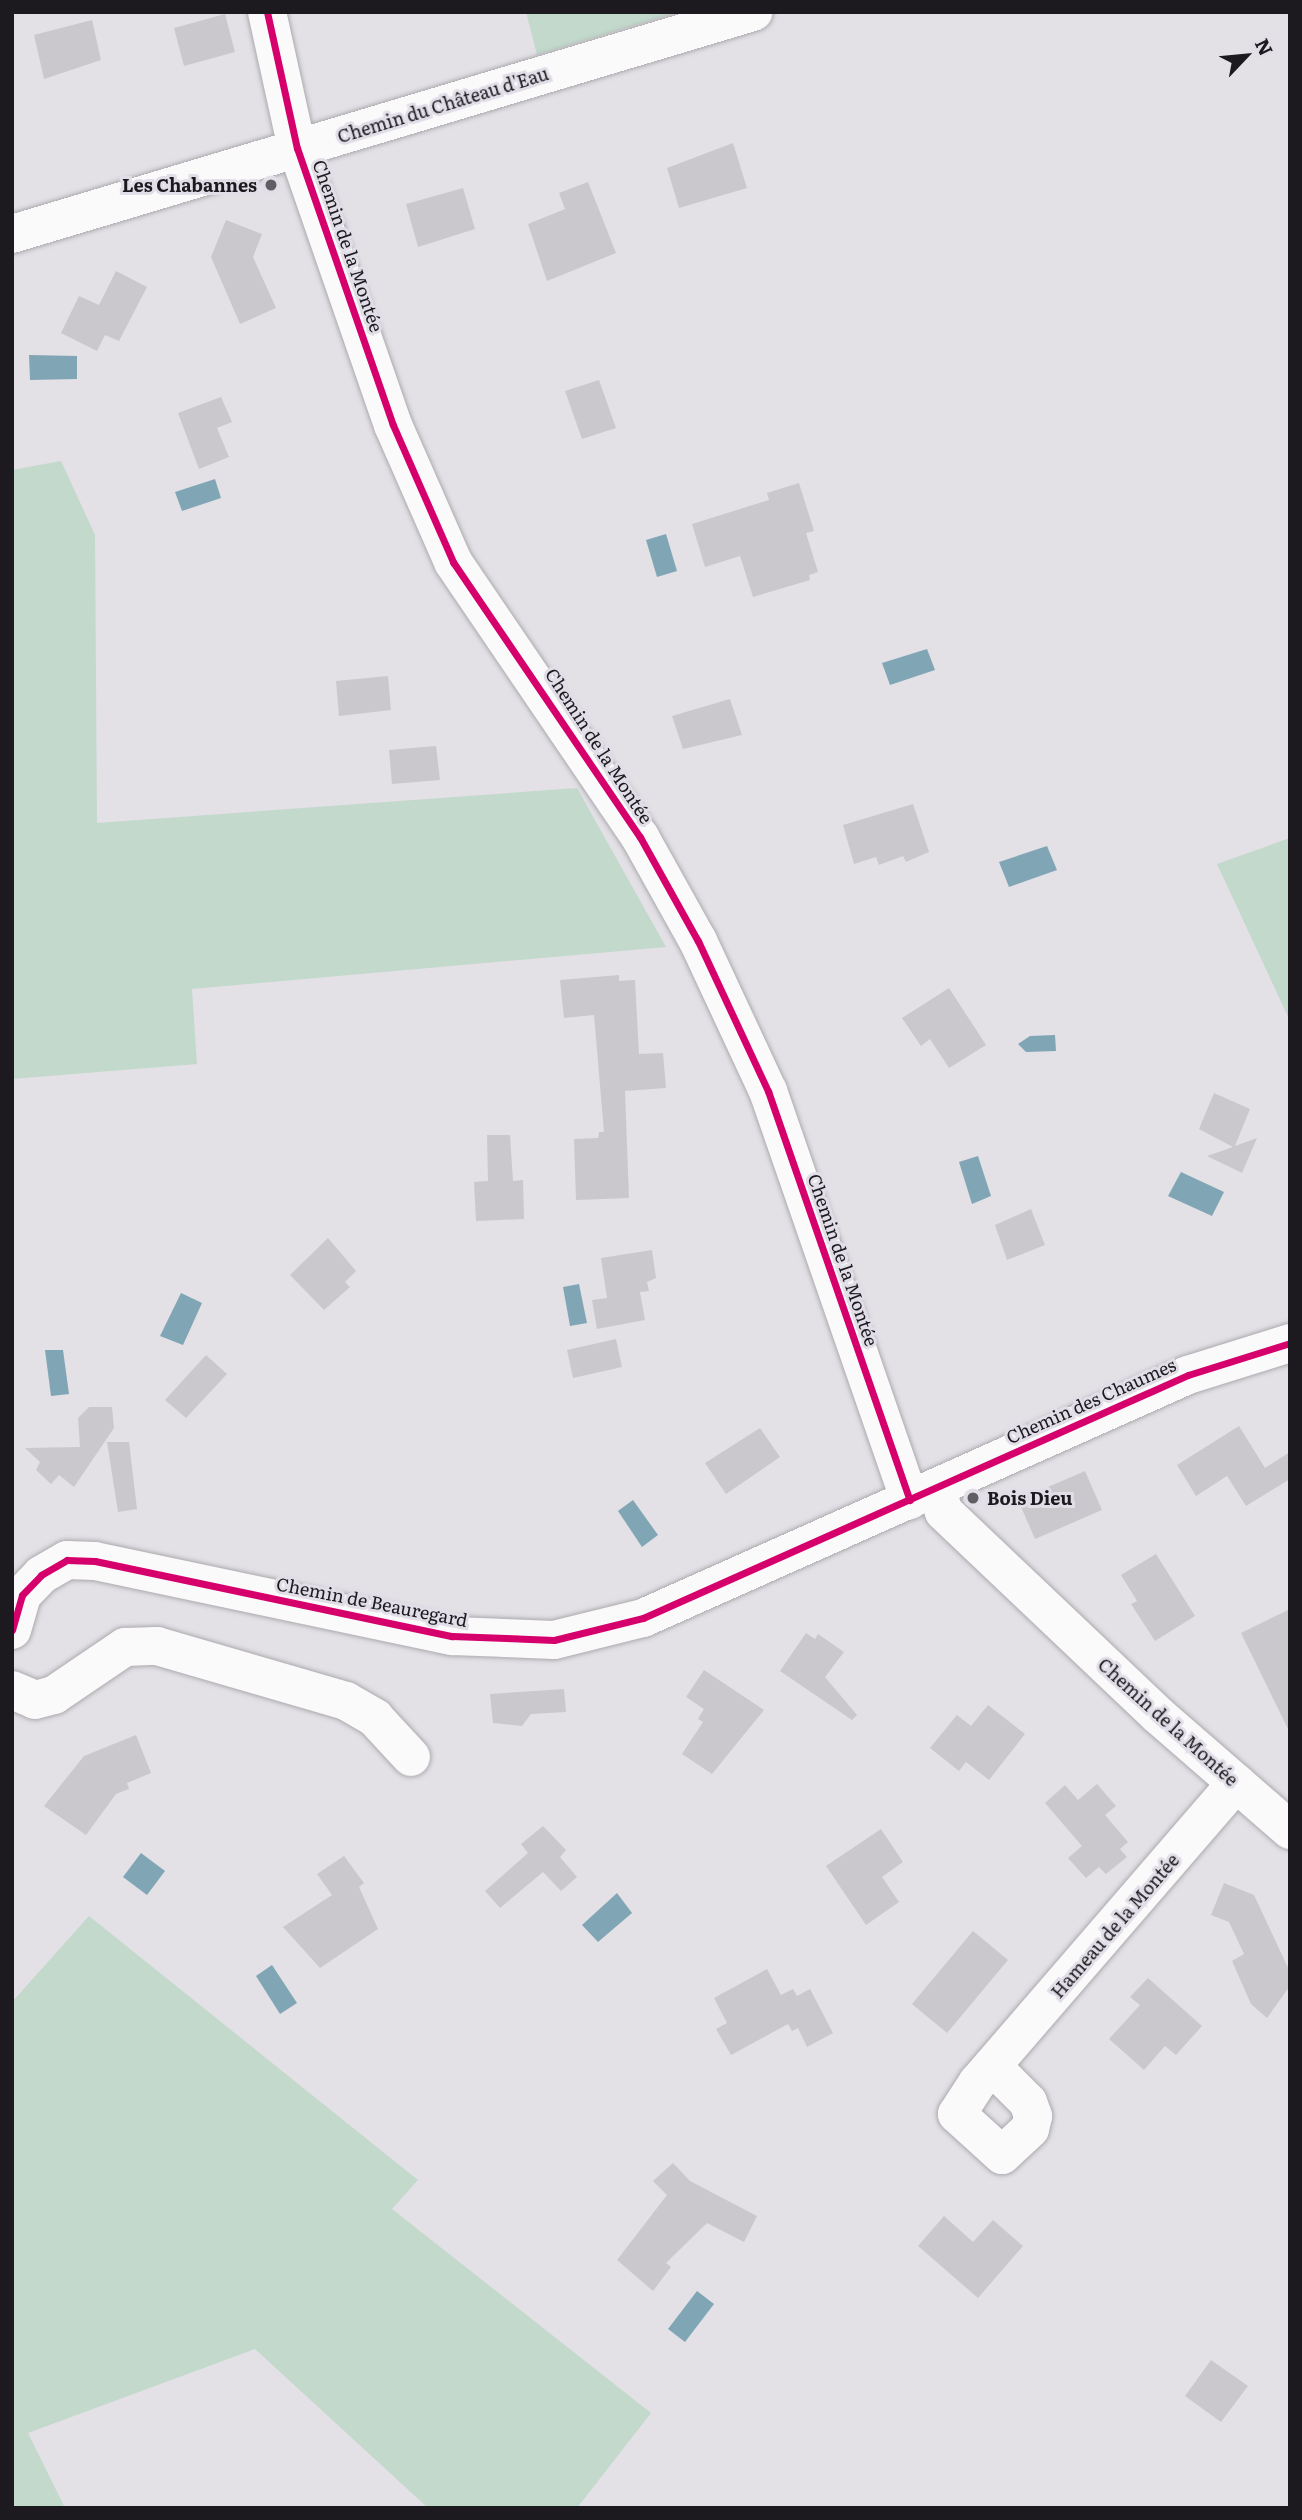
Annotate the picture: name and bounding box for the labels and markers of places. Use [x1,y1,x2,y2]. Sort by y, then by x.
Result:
place label: Les Chabannes [122,174,257,196]
marker: Les Chabannes [263,177,279,193]
place label: Bois Dieu [987,1487,1072,1509]
marker: Bois Dieu [965,1490,981,1506]

